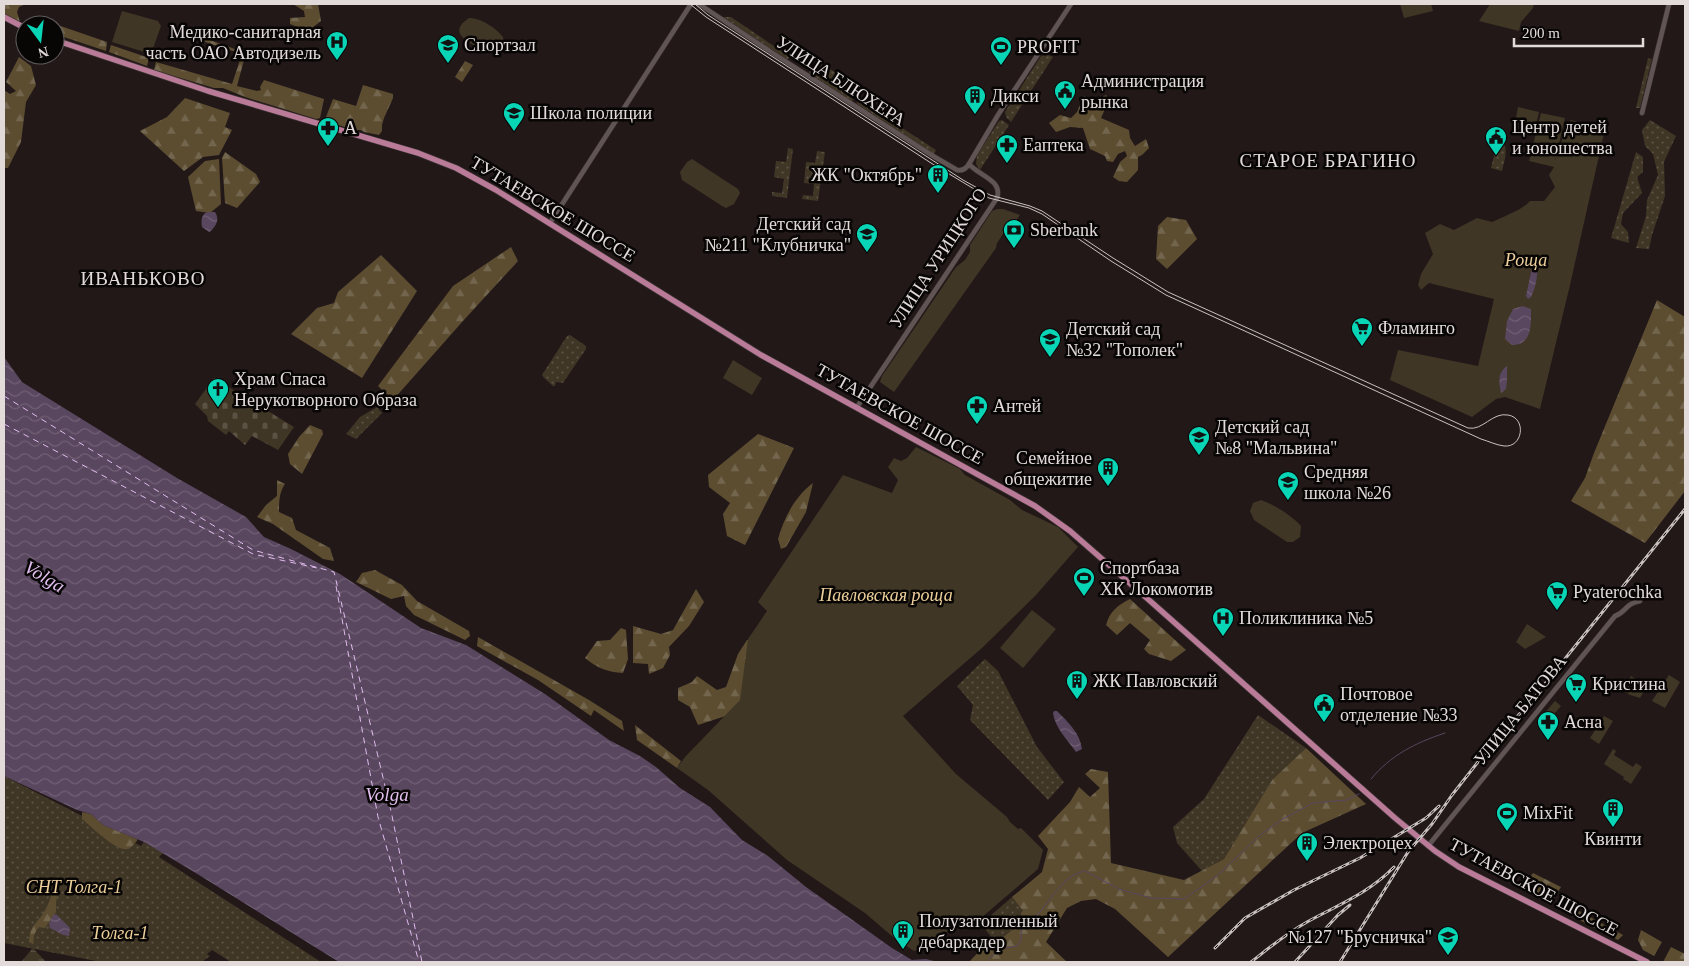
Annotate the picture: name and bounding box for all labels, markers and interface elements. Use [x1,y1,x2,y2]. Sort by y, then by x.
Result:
north arrow [15,15,65,65]
scale bar [1514,15,1643,47]
place label: Медико-санитарная часть ОАО Автодизель [145,22,321,63]
text: 200 m [1522,25,1560,41]
hospital icon: Медико-санитарная часть ОАО Автодизель [325,30,349,61]
street label: УЛИЦА БЛЮХЕРА [773,32,909,130]
school or university icon: Спортзал [436,33,460,64]
place label: Спортзал [464,35,536,55]
sports icon: PROFIT [989,35,1013,66]
place label: PROFIT [1017,37,1079,57]
text: N [36,44,50,61]
place label: Администрация рынка [1081,71,1204,112]
public building icon: Администрация рынка [1053,79,1077,110]
building icon: Дикси [963,84,987,115]
place label: Дикси [991,86,1039,106]
school or university icon: Школа полиции [502,101,526,132]
place label: Школа полиции [530,103,653,123]
pharmacy icon: А [316,116,340,147]
place label: Центр детей и юношества [1512,117,1613,158]
place label: А [344,118,357,138]
public building icon: Центр детей и юношества [1484,125,1508,156]
pharmacy icon: Еаптека [995,133,1019,164]
place label: Еаптека [1023,135,1084,155]
district label: СТАРОЕ БРАГИНО [1240,150,1416,171]
street label: ТУТАЕВСКОЕ ШОССЕ [467,152,639,266]
building icon: ЖК "Октябрь" [926,163,950,194]
place label: ЖК "Октябрь" [811,165,922,185]
street label: УЛИЦА УРИЦКОГО [885,184,991,332]
place label: Детский сад №211 "Клубничка" [705,214,851,255]
bank icon: Sberbank [1002,218,1026,249]
place label: Sberbank [1030,220,1098,240]
school or university icon: Детский сад №211 "Клубничка" [855,222,879,253]
park label: Роща [1504,250,1547,270]
district label: ИВАНЬКОВО [81,268,205,289]
supermarket icon: Фламинго [1350,316,1374,347]
place label: Фламинго [1378,318,1455,338]
place label: Детский сад №32 "Тополек" [1066,319,1183,360]
school or university icon: Детский сад №32 "Тополек" [1038,327,1062,358]
street label: ТУТАЕВСКОЕ ШОССЕ [813,360,987,468]
place label: Храм Спаса Нерукотворного Образа [234,369,417,410]
church icon: Храм Спаса Нерукотворного Образа [206,377,230,408]
pharmacy icon: Антей [965,394,989,425]
place label: Антей [993,396,1041,416]
place label: Детский сад №8 "Мальвина" [1215,417,1337,458]
school or university icon: Детский сад №8 "Мальвина" [1187,425,1211,456]
place label: Семейное общежитие [1004,448,1092,489]
building icon: Семейное общежитие [1096,456,1120,487]
place label: Средняя школа №26 [1304,462,1391,503]
school or university icon: Средняя школа №26 [1276,470,1300,501]
water label: Volga [21,556,69,597]
place label: Спортбаза ХК Локомотив [1100,558,1213,599]
sports icon: Спортбаза ХК Локомотив [1072,566,1096,597]
supermarket icon: Pyaterochka [1545,580,1569,611]
place label: Pyaterochka [1573,582,1662,602]
park label: Павловская роща [818,585,953,605]
hospital icon: Поликлиника №5 [1211,606,1235,637]
place label: Поликлиника №5 [1239,608,1373,628]
street label: УЛИЦА БАТОВА [1470,651,1570,769]
building icon: ЖК Павловский [1065,669,1089,700]
place label: ЖК Павловский [1093,671,1218,691]
supermarket icon: Кристина [1564,672,1588,703]
place label: Кристина [1592,674,1666,694]
place label: Почтовое отделение №33 [1340,684,1457,725]
public building icon: Почтовое отделение №33 [1312,692,1336,723]
pharmacy icon: Асна [1536,710,1560,741]
place label: Асна [1564,712,1602,732]
water label: Volga [365,784,409,805]
building icon: Квинти [1601,797,1625,828]
sports icon: MixFit [1495,801,1519,832]
place label: MixFit [1523,803,1573,823]
place label: Квинти [1584,829,1642,849]
building icon: Электроцех [1295,831,1319,862]
place label: Электроцех [1323,833,1413,853]
street label: ТУТАЕВСКОЕ ШОССЕ [1446,834,1622,940]
park label: СНТ Толга-1 [26,877,122,897]
place label: Полузатопленный дебаркадер [919,911,1058,952]
building icon: Полузатопленный дебаркадер [891,919,915,950]
park label: Толга-1 [92,923,148,943]
school or university icon: №127 "Брусничка" [1436,925,1460,956]
place label: №127 "Брусничка" [1288,927,1432,947]

